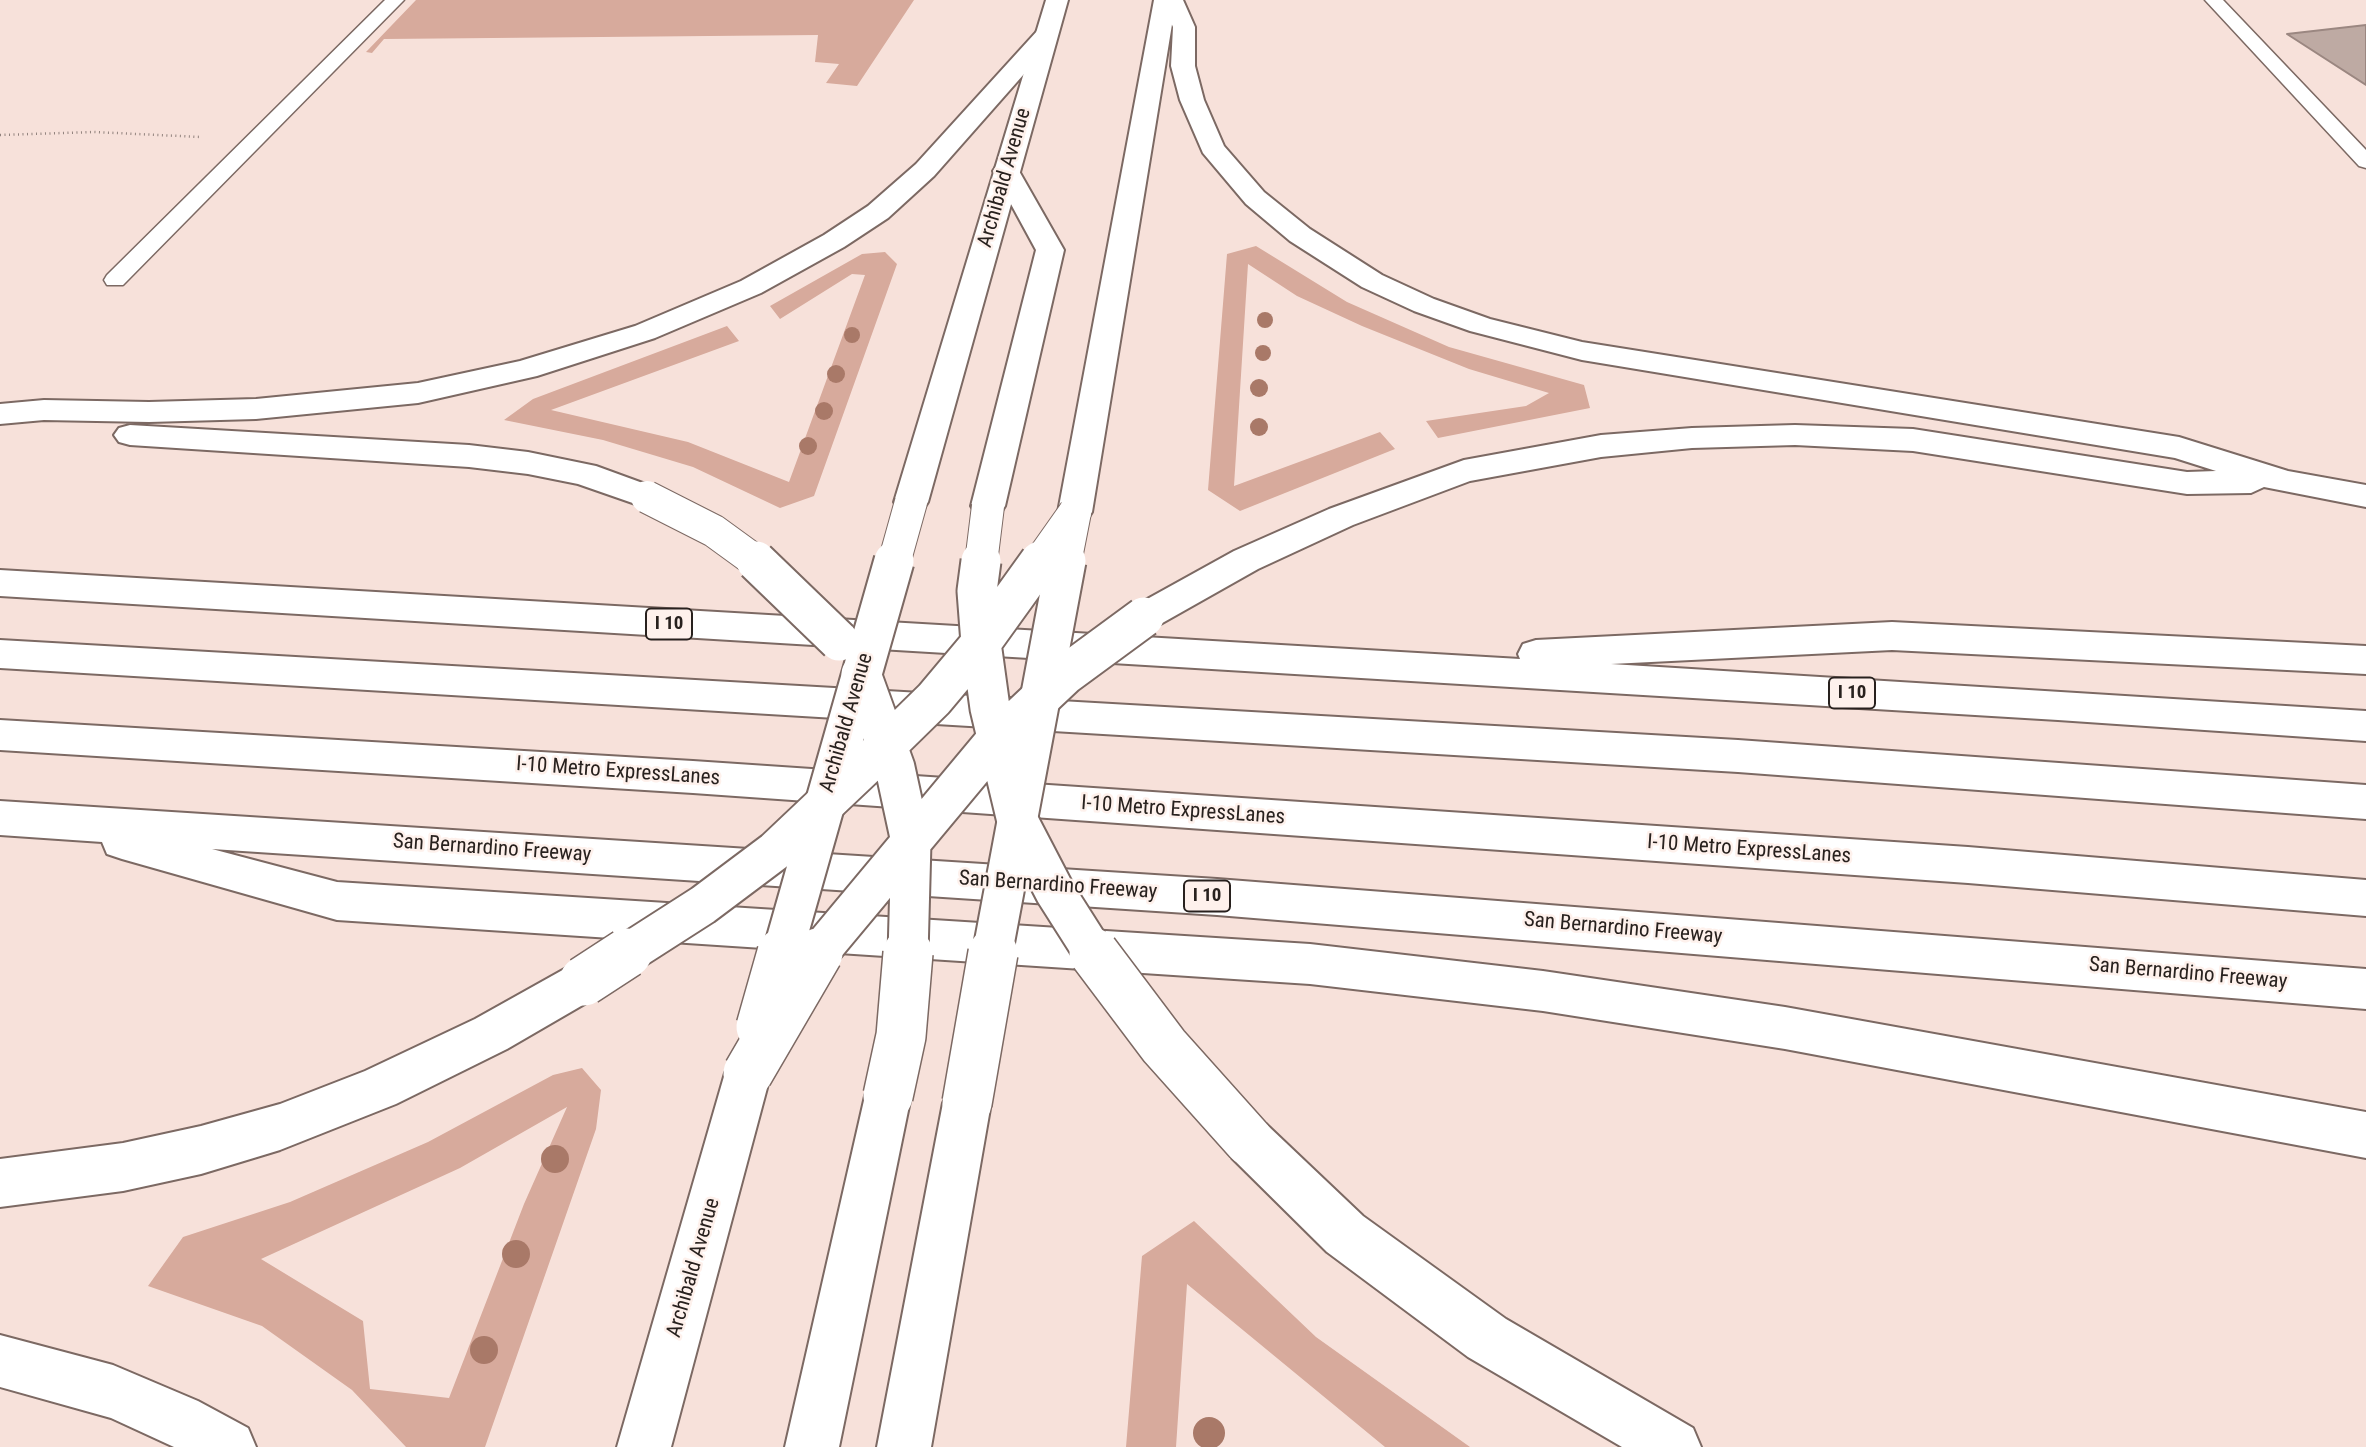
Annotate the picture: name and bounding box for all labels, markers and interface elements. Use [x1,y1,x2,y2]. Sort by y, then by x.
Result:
street label: Archibald Avenue [973,105,1037,251]
road number: I 10 [646,608,692,639]
street label: Archibald Avenue [815,650,879,796]
road number: I 10 [1829,678,1875,708]
street label: I-10 Metro ExpressLanes [515,752,721,792]
street label: I-10 Metro ExpressLanes [1080,791,1286,831]
street label: San Bernardino Freeway [392,829,592,869]
street label: I-10 Metro ExpressLanes [1646,830,1852,870]
street label: San Bernardino Freeway [958,866,1158,906]
road number: I 10 [1184,880,1230,912]
street label: San Bernardino Freeway [1523,908,1723,950]
street label: San Bernardino Freeway [2088,953,2288,995]
street label: Archibald Avenue [662,1195,726,1341]

